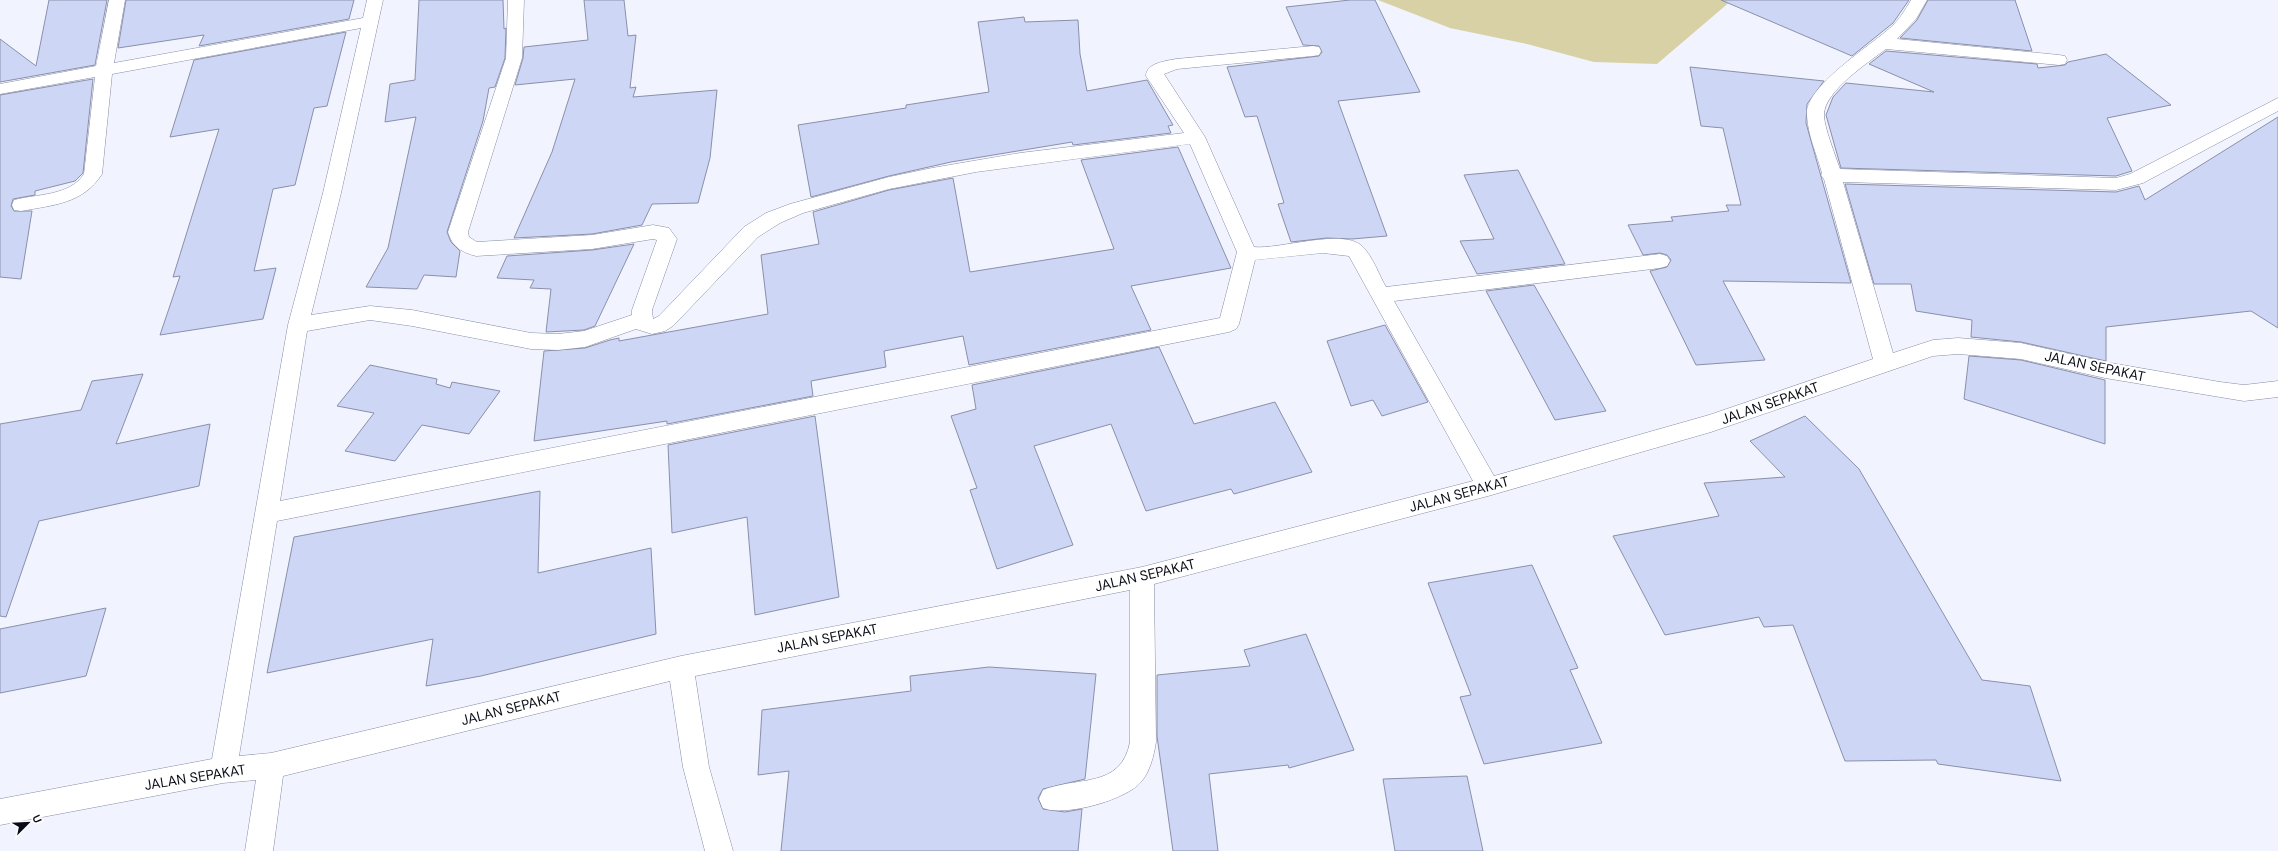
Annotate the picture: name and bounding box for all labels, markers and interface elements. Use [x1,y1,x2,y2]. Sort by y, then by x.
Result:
street label: JALAN SEPAKAT [2043,347,2147,385]
street label: JALAN SEPAKAT [1719,378,1821,428]
street label: JALAN SEPAKAT [1407,472,1511,516]
street label: JALAN SEPAKAT [1093,555,1197,595]
street label: JALAN SEPAKAT [775,619,879,657]
street label: JALAN SEPAKAT [459,687,563,729]
street label: JALAN SEPAKAT [143,760,247,794]
north arrow [8,803,48,843]
text: U [29,813,45,825]

